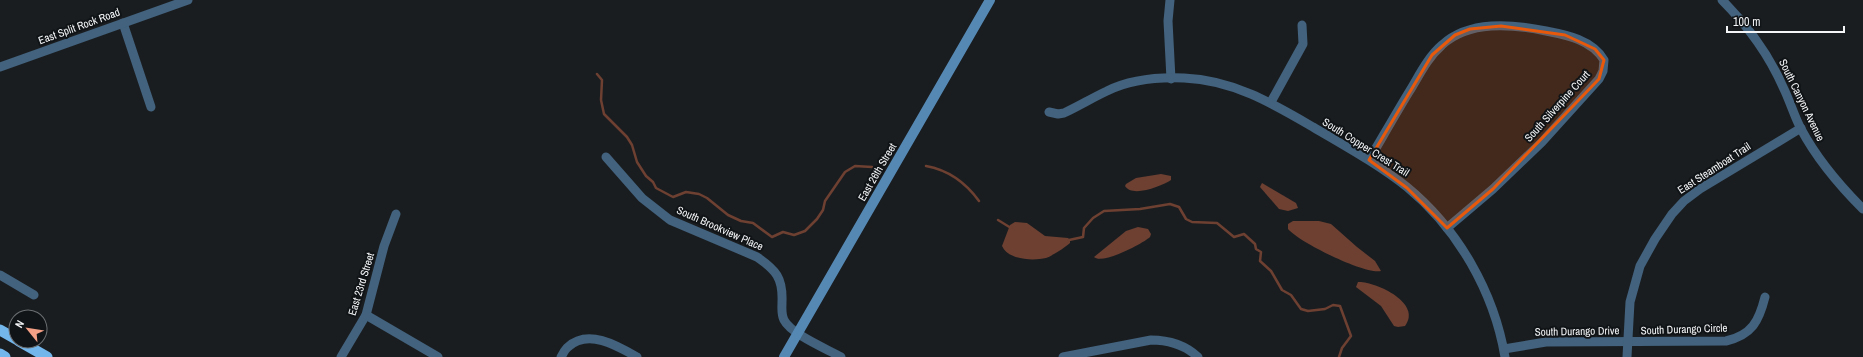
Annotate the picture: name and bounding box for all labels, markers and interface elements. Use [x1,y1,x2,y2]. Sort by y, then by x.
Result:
street label: East Split Rock Road [36,5,122,47]
scale bar [1727,8,1844,34]
text: 100 m [1733,14,1760,30]
street label: South Canyon Avenue [1776,57,1828,143]
street label: South Silverpine Court [1521,67,1593,145]
street label: South Copper Crest Trail [1320,115,1412,179]
street label: East Steamboat Trail [1675,139,1753,197]
street label: East 26th Street [855,140,899,204]
street label: South Brookview Place [675,203,765,253]
street label: East 23rd Street [345,250,377,317]
north arrow [8,309,48,349]
text: N [12,318,27,330]
street label: South Durango Circle [1640,320,1728,338]
street label: South Durango Drive [1535,323,1619,339]

